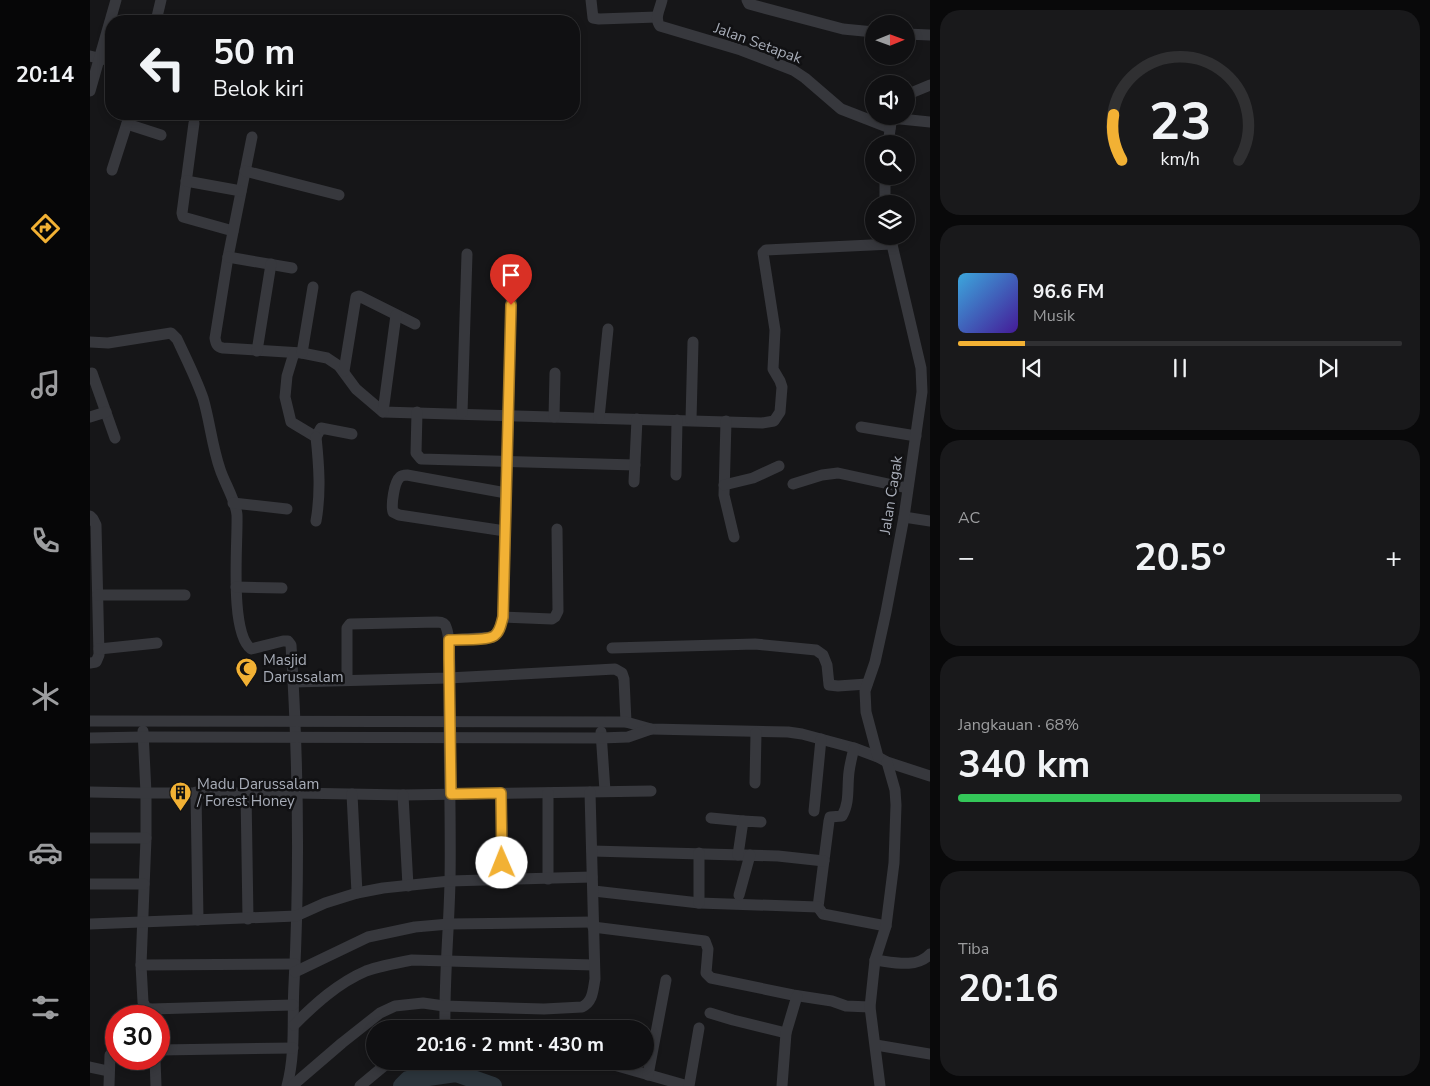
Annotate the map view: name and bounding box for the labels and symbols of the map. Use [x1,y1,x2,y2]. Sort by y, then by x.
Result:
north arrow [865,15,915,65]
street label: Jalan Setapak [710,17,805,68]
pin [490,254,532,305]
street label: Jalan Cagak [875,454,907,537]
place label: Masjid Darussalam [263,650,343,687]
mosque icon: Masjid Darussalam [235,657,259,688]
place label: Madu Darussalam / Forest Honey [196,774,319,811]
building icon: Madu Darussalam / Forest Honey [169,781,193,812]
position arrow [475,836,527,888]
speed limit sign: 30 [105,1005,170,1070]

